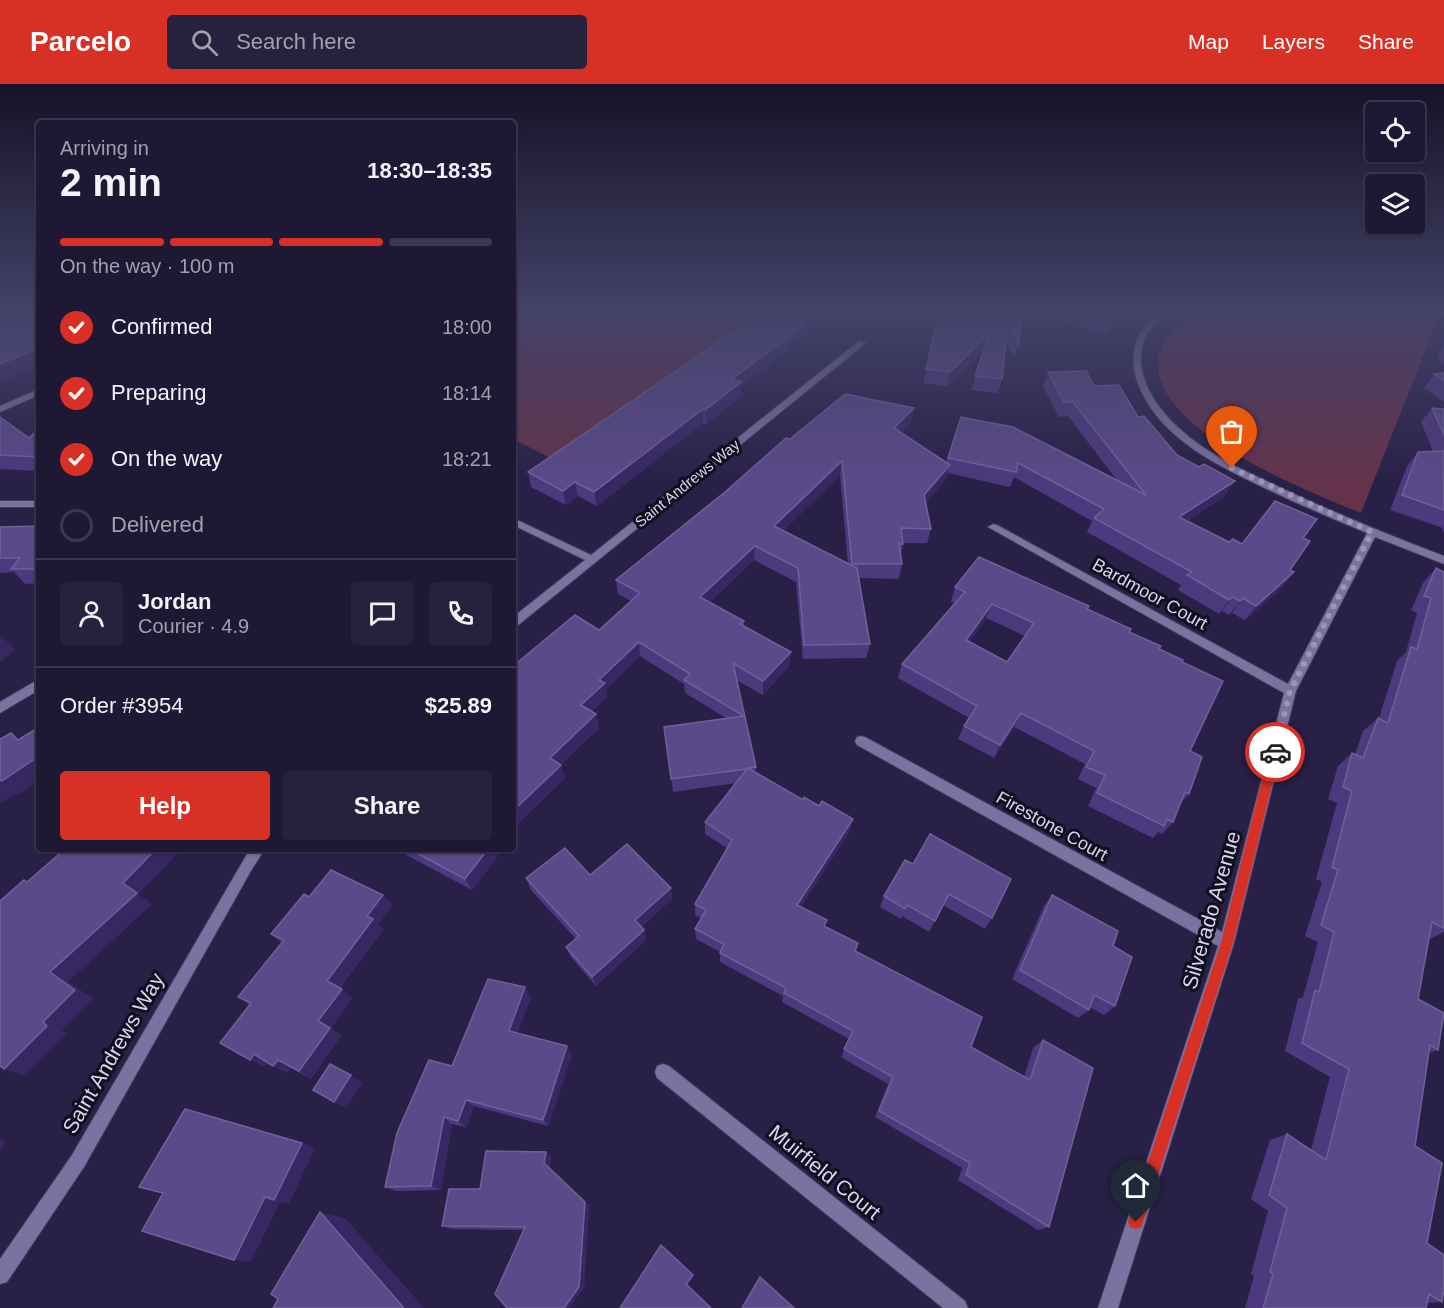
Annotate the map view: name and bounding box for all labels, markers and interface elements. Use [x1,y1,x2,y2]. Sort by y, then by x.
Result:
search box [167,15,587,69]
text: Parcelo [30,26,131,57]
icon: search [188,26,221,59]
text: Search here [236,29,356,54]
text: Map [1188,30,1229,53]
text: Layers [1262,30,1325,53]
text: Share [1358,30,1414,53]
map controls [1365,102,1425,234]
button: locate [1365,102,1425,162]
text: Arriving in [60,137,149,159]
text: 18:30–18:35 [367,158,492,183]
text: 2 min [60,161,162,204]
button: layers [1365,174,1425,234]
text: On the way · 100 m [60,255,235,277]
icon: check [60,311,93,344]
text: Confirmed [111,314,212,339]
text: 18:00 [442,316,492,338]
icon: check [60,377,93,410]
text: Preparing [111,380,206,405]
text: 18:14 [442,382,492,404]
pin [1206,406,1257,468]
icon: bag [1215,415,1248,448]
street label: Saint Andrews Way [631,435,743,530]
icon: check [60,443,93,476]
text: On the way [111,446,222,471]
text: 18:21 [442,448,492,470]
text: Delivered [111,512,204,537]
street label: Bardmoor Court [1089,554,1211,634]
button: person [60,582,123,645]
button: chat [351,582,414,645]
button: phone [429,582,492,645]
text: Jordan [138,589,211,614]
text: Courier · 4.9 [138,615,249,637]
text: Order #3954 [60,693,184,718]
text: $25.89 [425,693,492,718]
courier [1245,722,1305,782]
icon: car [1259,736,1292,769]
button: Help [60,771,270,840]
button: Share [282,771,492,840]
street label: Firestone Court [993,787,1111,865]
street label: Silverado Avenue [1177,828,1245,992]
street label: Saint Andrews Way [58,968,169,1137]
street label: Muirfield Court [765,1120,885,1224]
pin [1110,1160,1161,1222]
icon: home [1119,1169,1152,1202]

